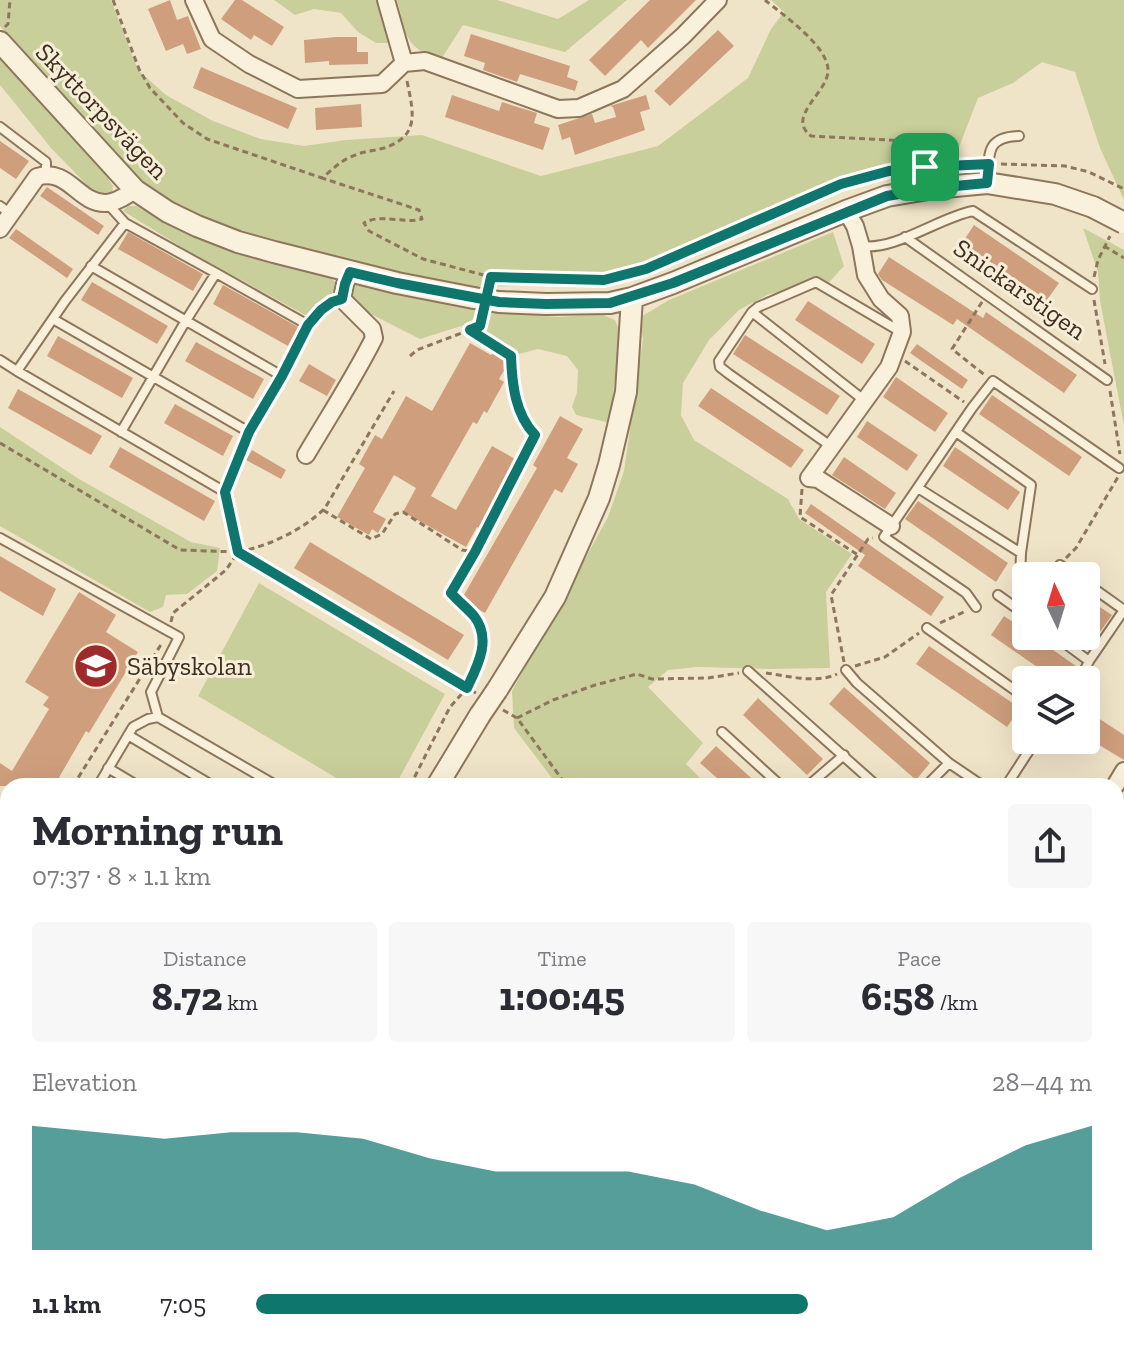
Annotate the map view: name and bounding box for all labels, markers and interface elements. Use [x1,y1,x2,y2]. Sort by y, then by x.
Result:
street label: Skyttorpsvägen [29,36,175,186]
pin [891,133,959,201]
icon: arrive [903,145,947,189]
street label: Snickarstigen [947,232,1093,347]
north arrow [1012,562,1100,650]
map controls [1012,562,1100,754]
school or university icon: Säbyskolan [72,642,120,690]
place label: Säbyskolan [127,650,252,682]
button: layers [1012,666,1100,754]
text: Morning run [32,803,283,856]
button: share [1008,804,1092,888]
text: 07:37 · 8 × 1.1 km [32,860,211,892]
text: Distance [163,945,246,972]
text: Time [537,945,587,972]
text: Pace [898,945,941,972]
text: 8.72 [152,972,222,1020]
text: 1:00:45 [499,972,625,1020]
text: 6:58 [861,972,935,1020]
text: km [222,989,258,1016]
text: /km [935,989,978,1016]
text: Elevation [32,1066,137,1098]
text: 28–44 m [992,1066,1092,1098]
text: 1.1 km [32,1288,101,1320]
text: 7:05 [160,1288,206,1320]

